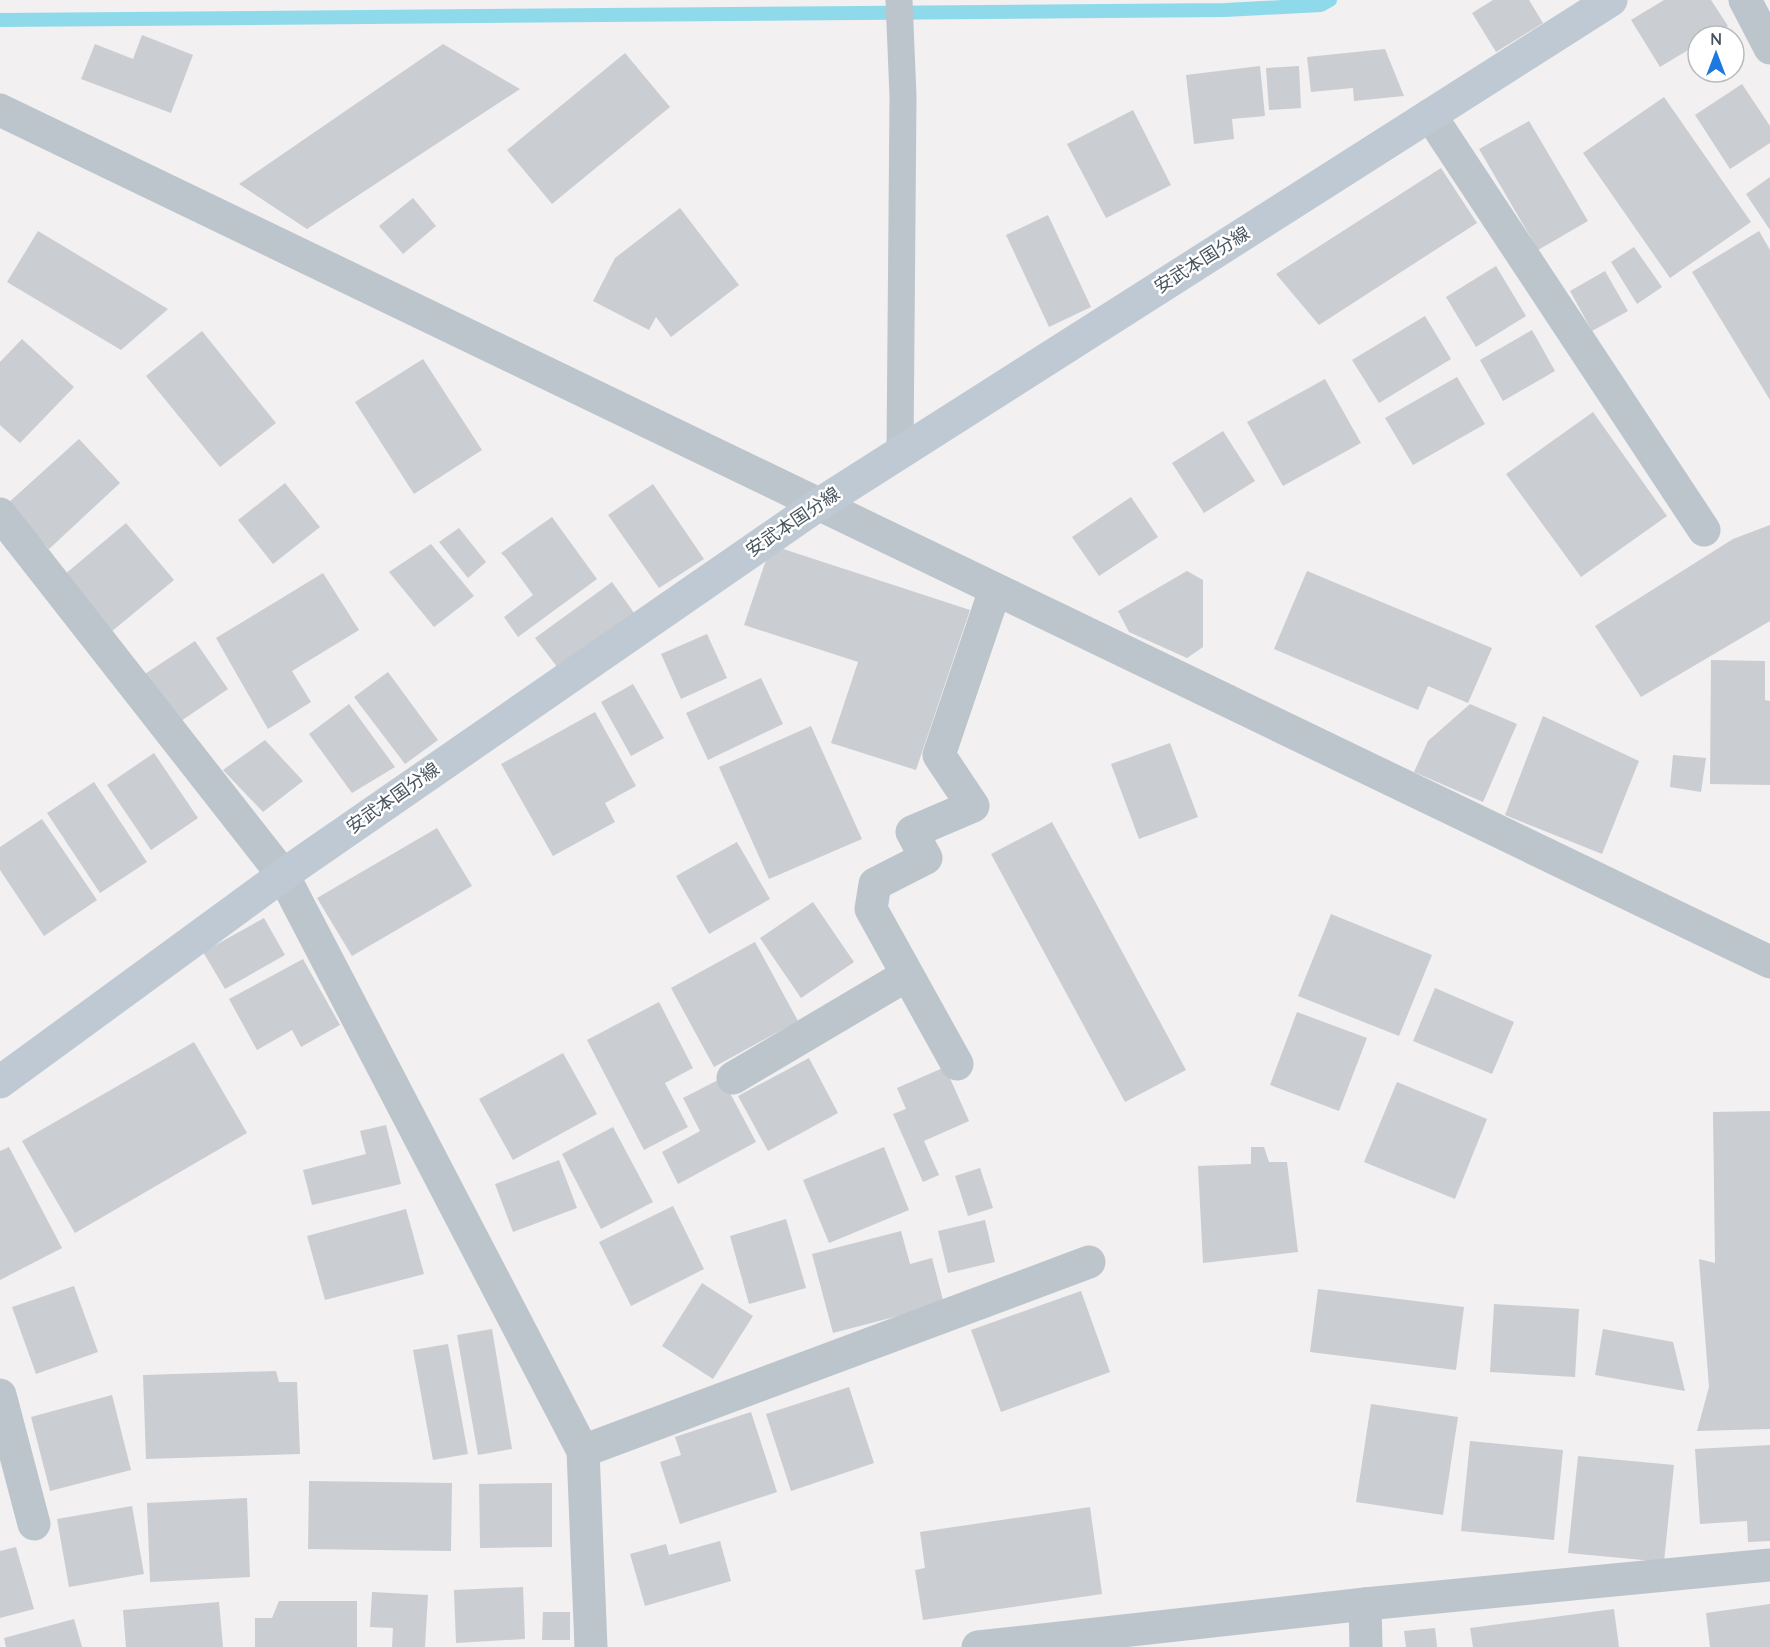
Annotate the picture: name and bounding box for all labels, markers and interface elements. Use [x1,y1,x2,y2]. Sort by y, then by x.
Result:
north arrow [1686,24,1746,84]
text: N [1710,29,1722,49]
street label: 安武本国分線 [1150,221,1254,298]
street label: 安武本国分線 [742,482,844,561]
street label: 安武本国分線 [342,757,444,838]

